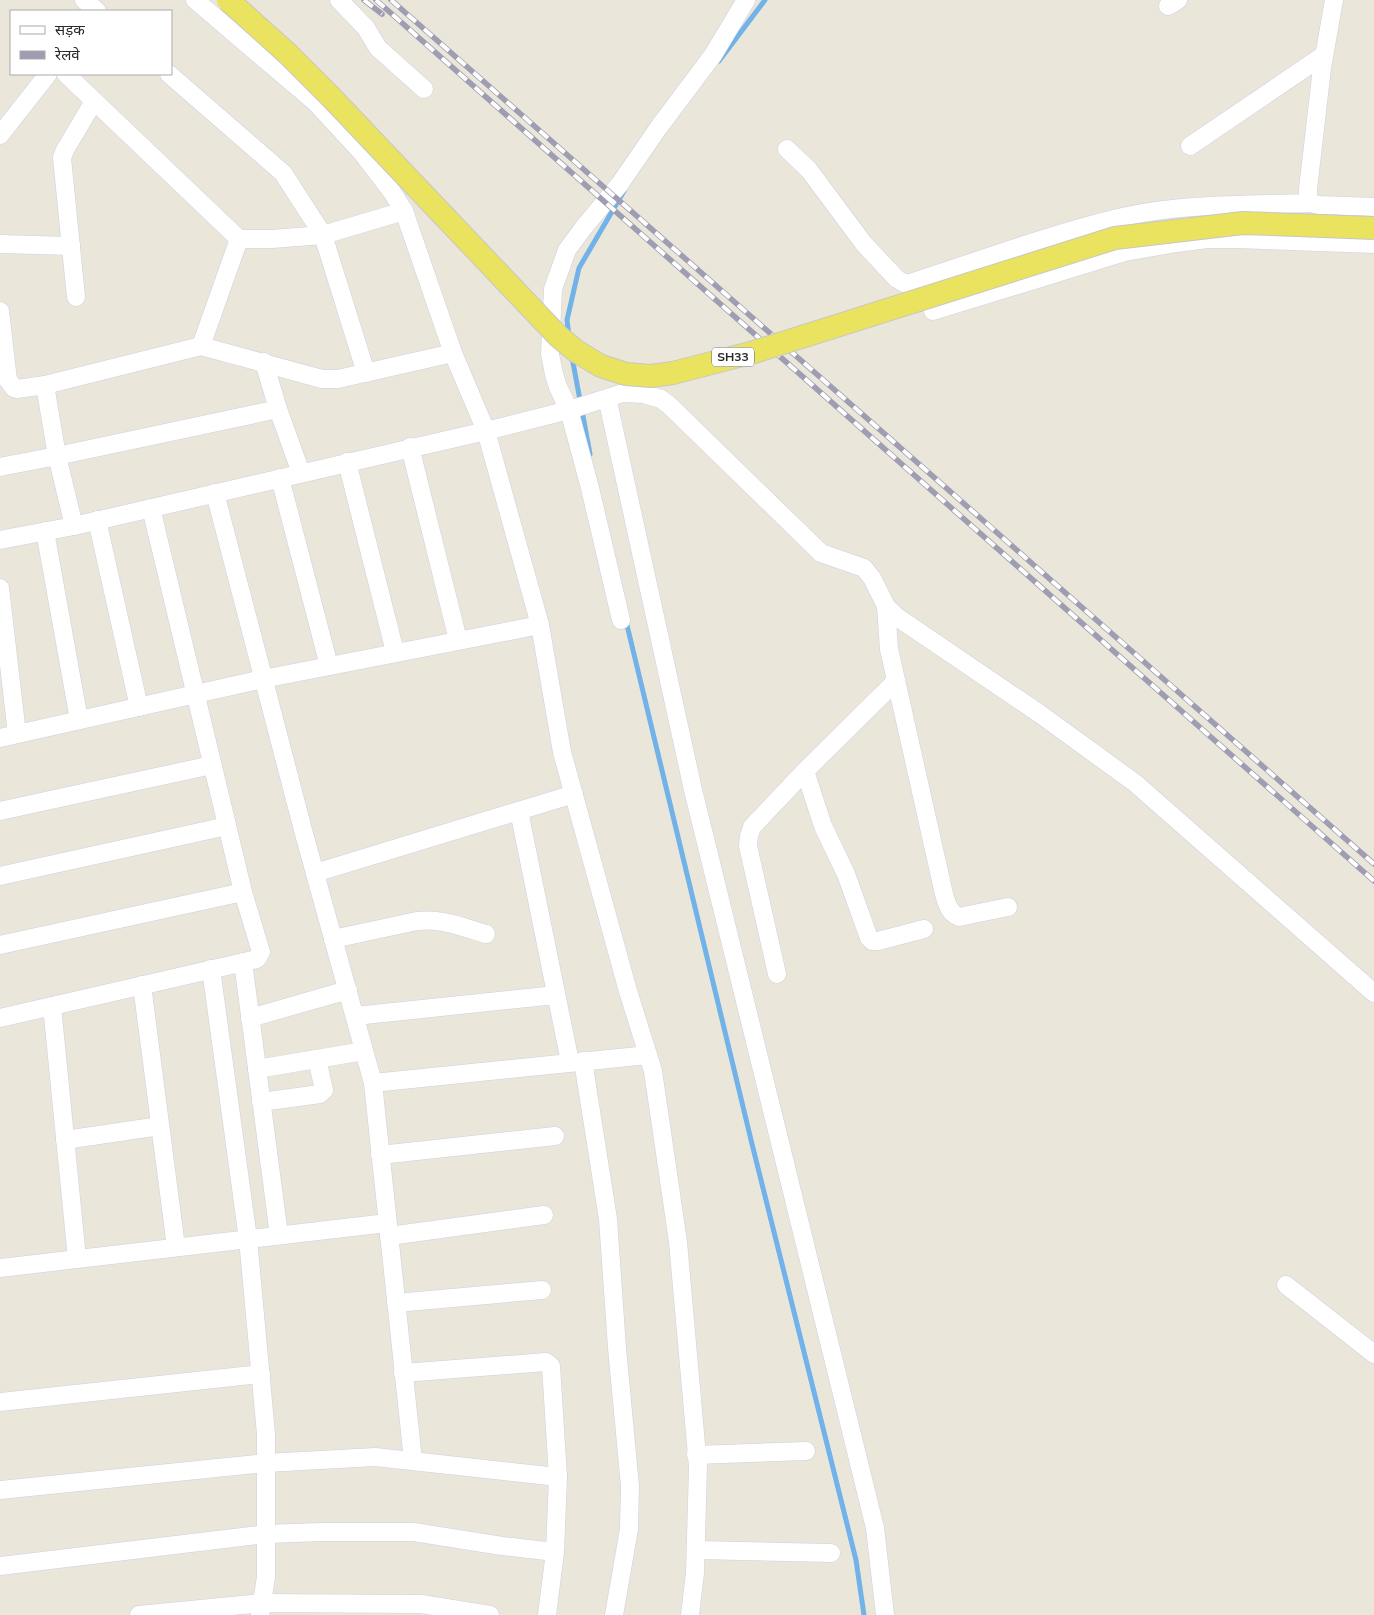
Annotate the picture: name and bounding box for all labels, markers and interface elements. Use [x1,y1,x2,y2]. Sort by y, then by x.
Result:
legend [10,10,172,75]
text: सड़क [55,20,85,39]
text: रेलवे [54,45,80,64]
road number: SH33 [712,348,754,367]

